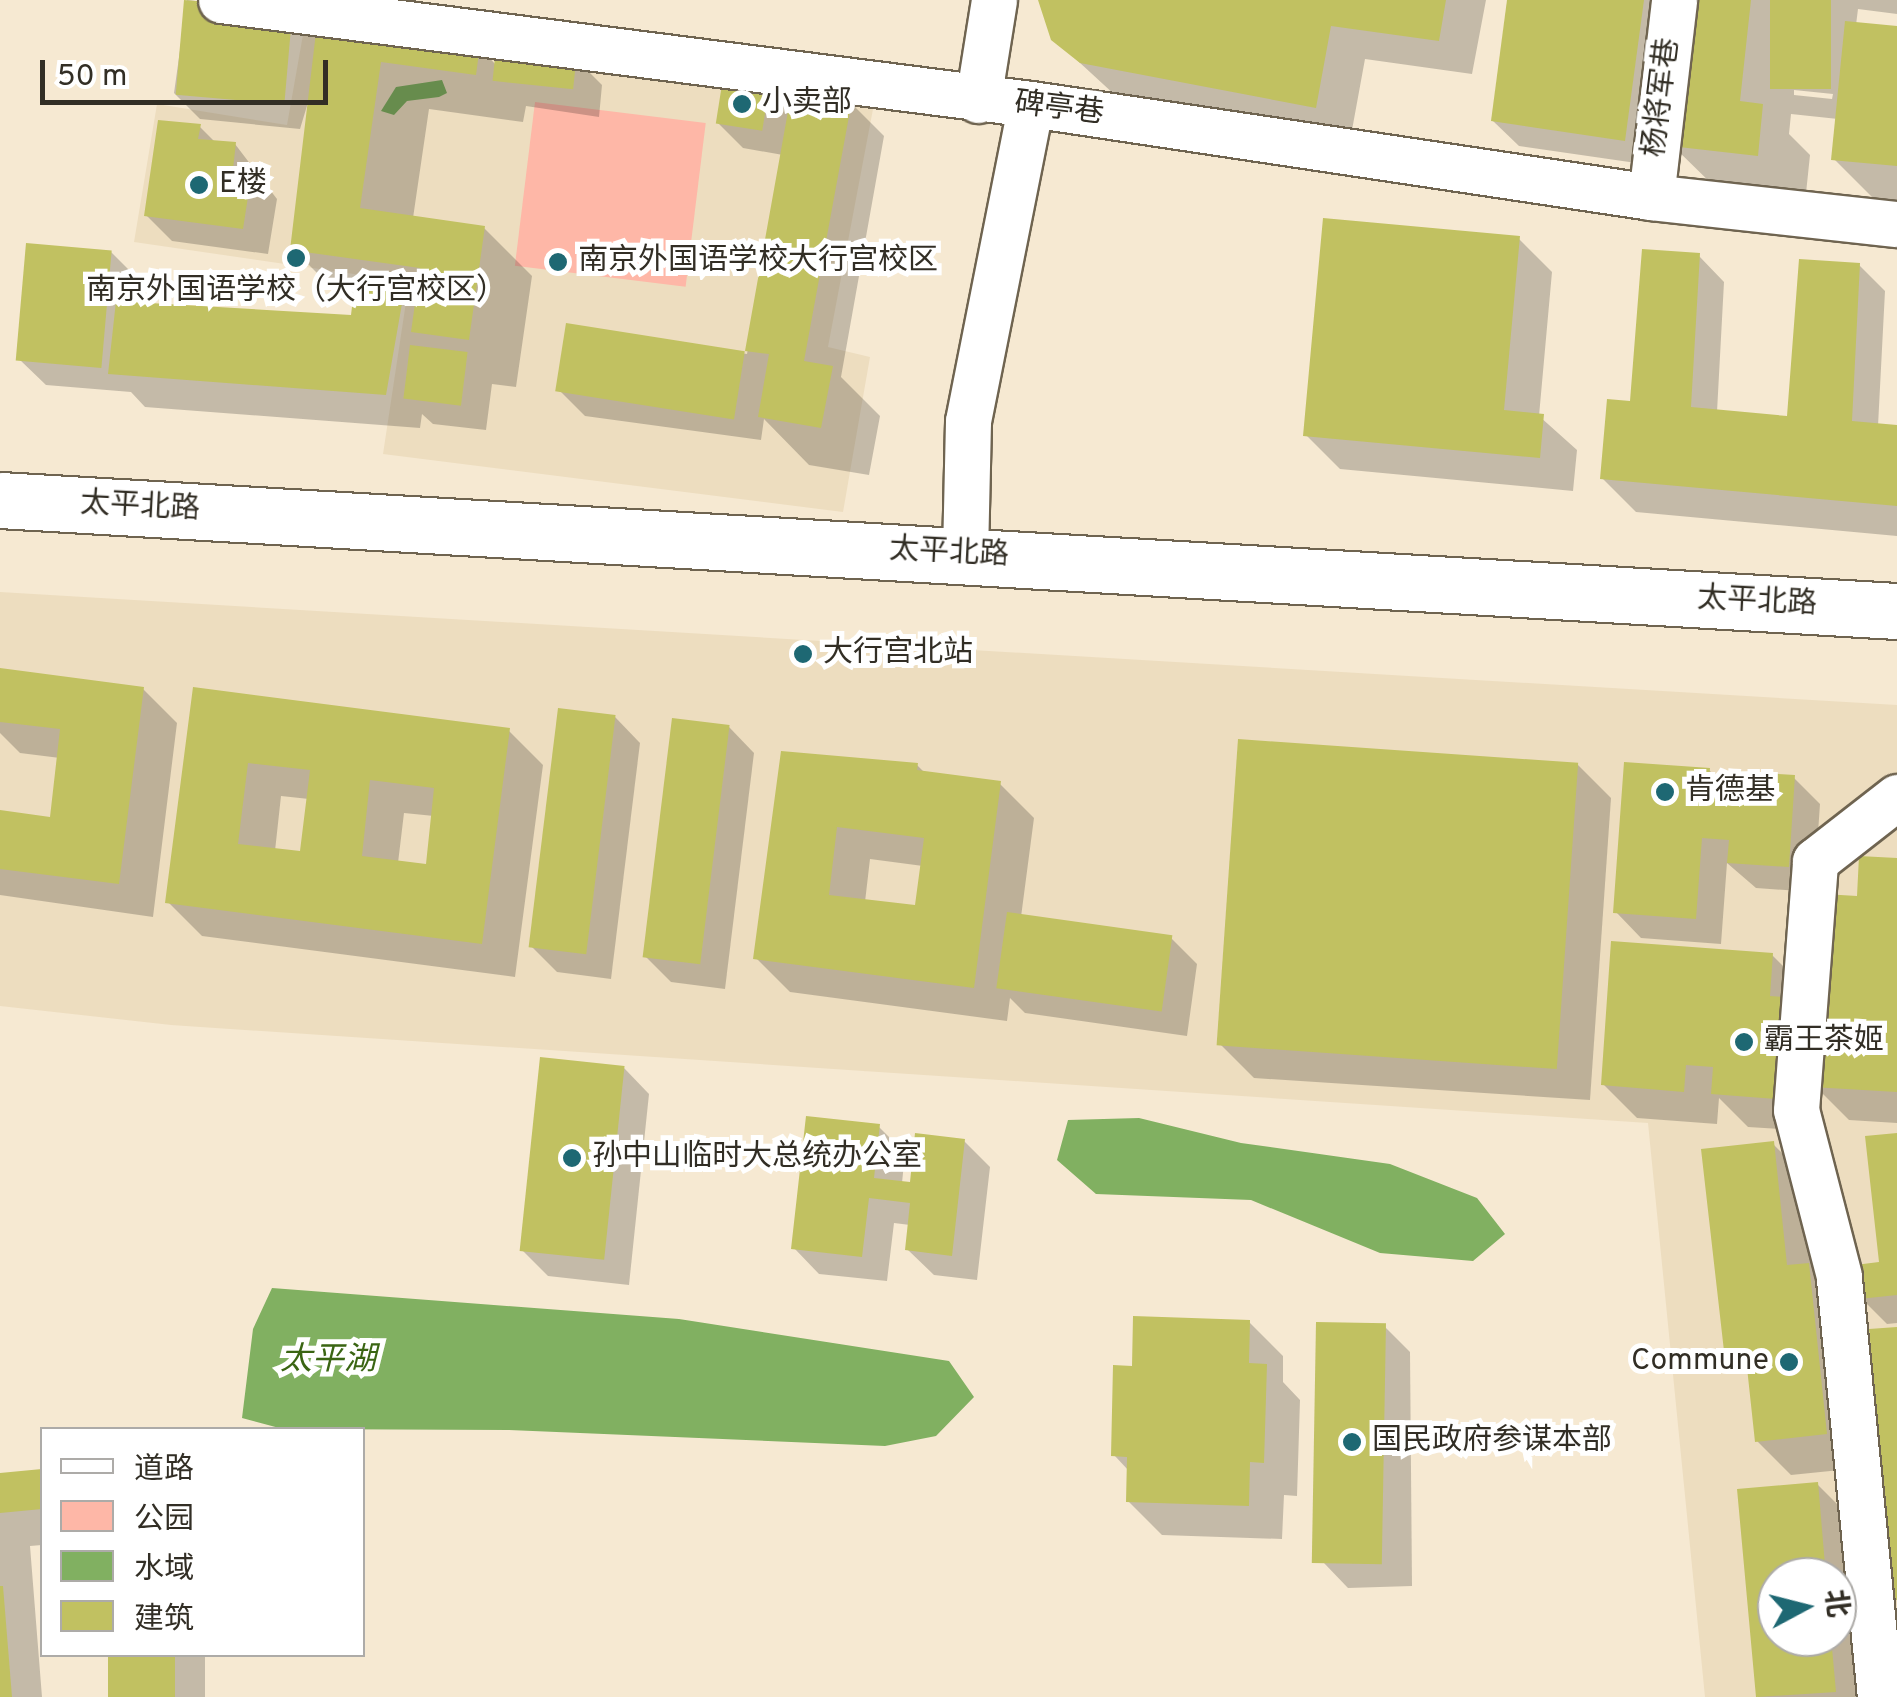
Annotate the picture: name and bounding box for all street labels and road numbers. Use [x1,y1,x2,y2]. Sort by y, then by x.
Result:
street label: 杨将军巷 [1638,36,1688,160]
street label: 碑亭巷 [1012,87,1106,133]
street label: 太平北路 [79,487,201,529]
street label: 太平北路 [888,533,1010,575]
street label: 太平北路 [1696,582,1818,624]

